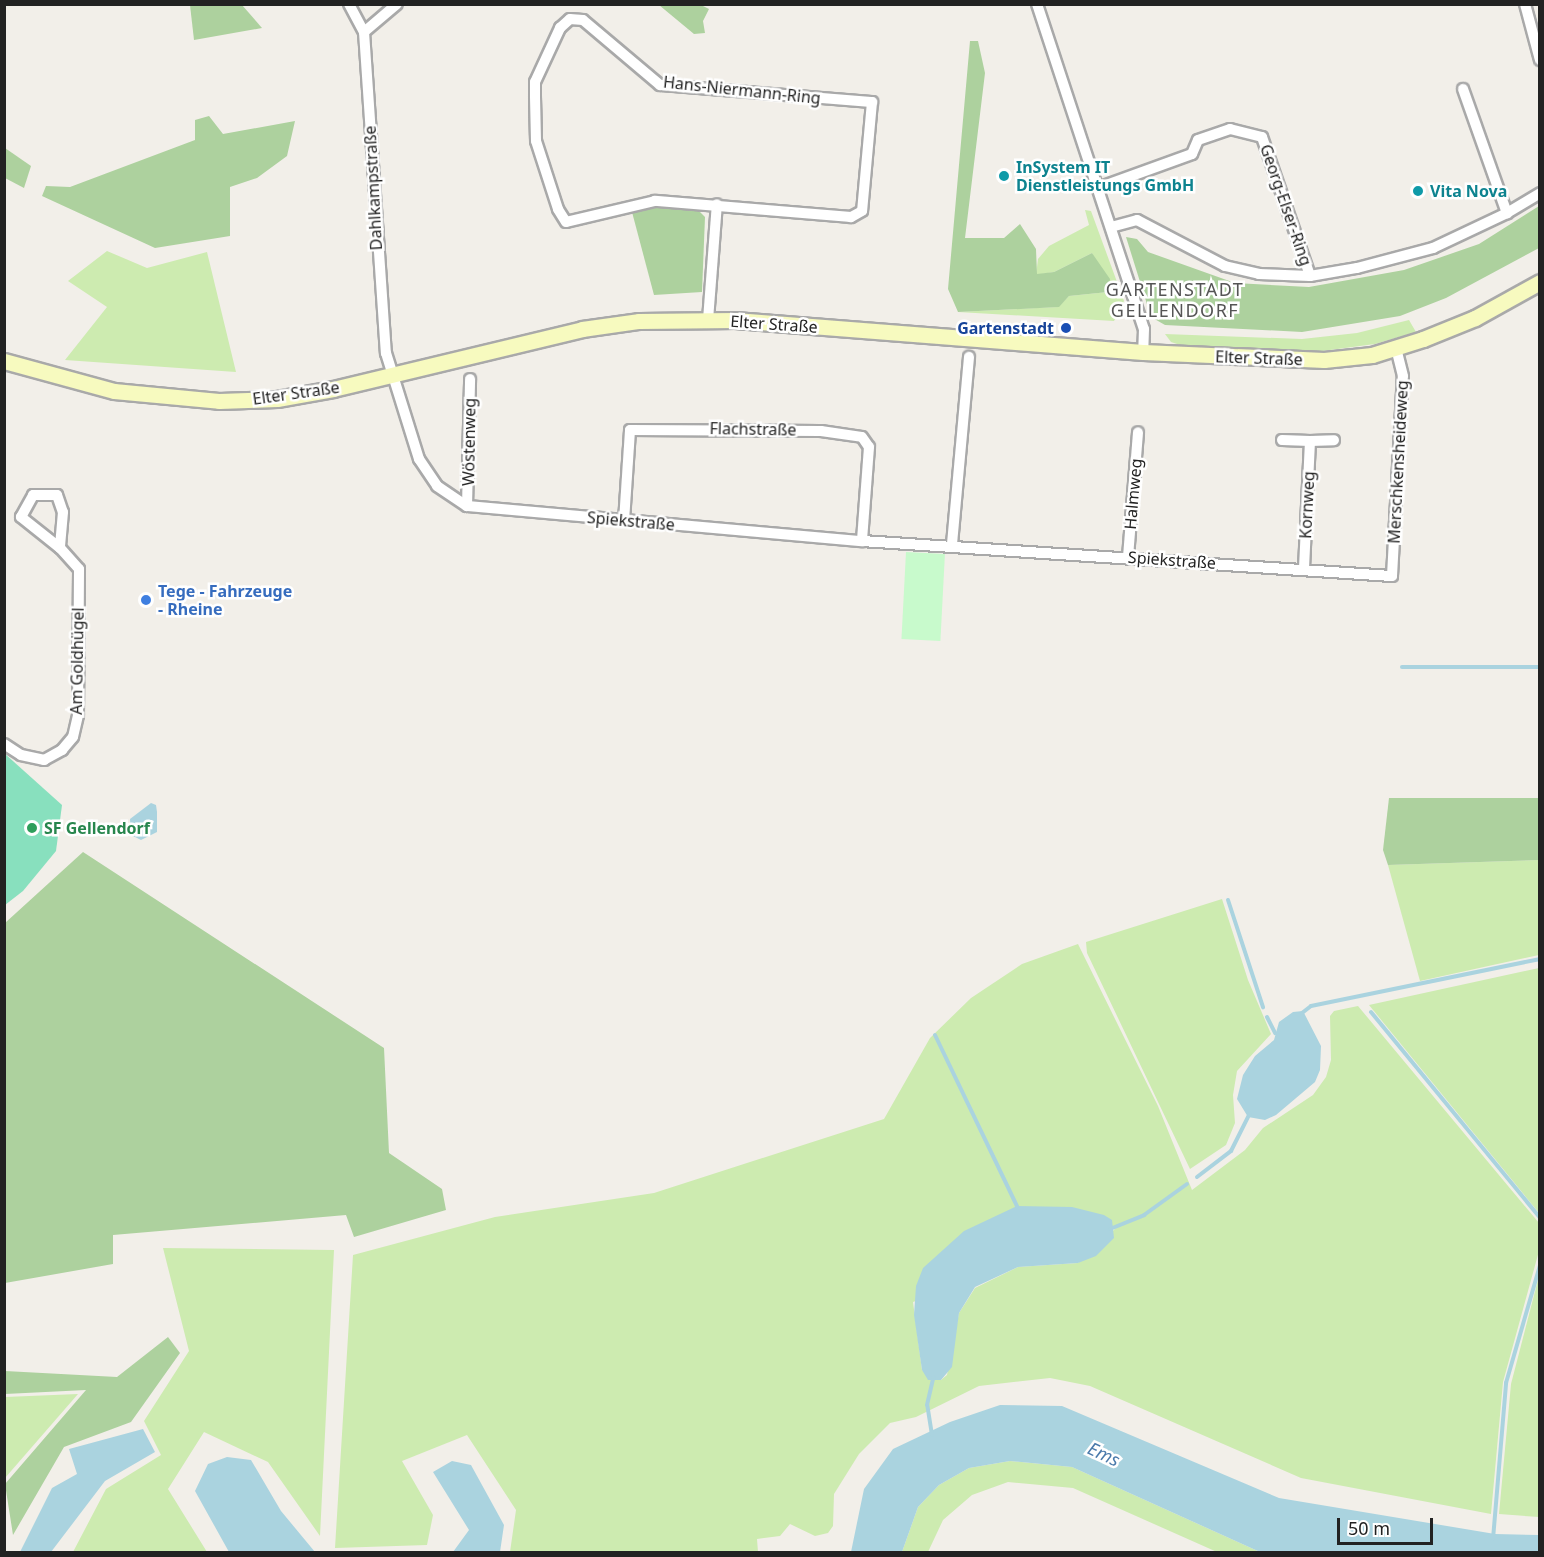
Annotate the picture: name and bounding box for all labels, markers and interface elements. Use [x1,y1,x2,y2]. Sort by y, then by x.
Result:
street label: Hans-Niermann-Ring [662,72,822,108]
street label: Dahlkampstraße [360,125,386,251]
street label: Georg-Elser-Ring [1256,142,1316,268]
place label: InSystem IT Dienstleistungs GmbH [1016,157,1194,195]
marker: InSystem IT Dienstleistungs GmbH [997,169,1011,183]
place label: Vita Nova [1430,181,1507,201]
marker: Vita Nova [1411,184,1425,198]
district label: GARTENSTADT GELLENDORF [1106,279,1244,322]
street label: Elter Straße [730,311,818,337]
place label: Gartenstadt [957,318,1054,338]
marker: Gartenstadt [1059,321,1073,335]
street label: Elter Straße [1215,347,1303,369]
street label: Elter Straße [251,377,341,409]
street label: Merschkensheideweg [1384,380,1412,544]
street label: Wöstenweg [459,398,479,486]
street label: Flachstraße [709,419,797,439]
street label: Halmweg [1120,458,1146,530]
street label: Kornweg [1296,471,1318,539]
street label: Spiekstraße [586,508,676,534]
street label: Spiekstraße [1127,547,1217,573]
place label: Tege - Fahrzeuge - Rheine [158,581,292,619]
marker: Tege - Fahrzeuge - Rheine [139,593,153,607]
street label: Am Goldhügel [66,607,88,715]
place label: SF Gellendorf [44,818,150,838]
marker: SF Gellendorf [25,821,39,835]
water label: Ems [1085,1437,1123,1471]
scale bar [1340,1506,1436,1544]
text: 50 m [1348,1516,1390,1540]

